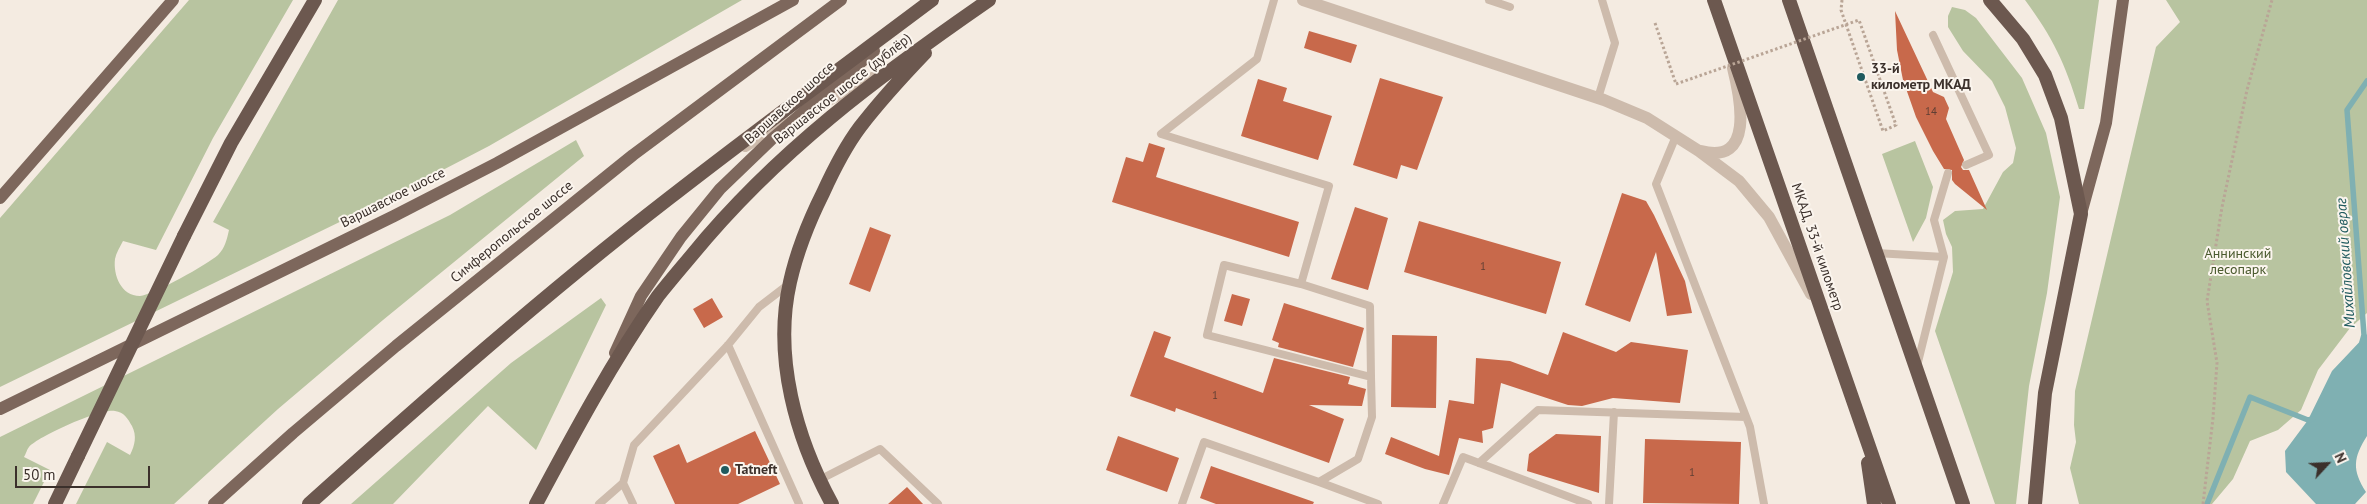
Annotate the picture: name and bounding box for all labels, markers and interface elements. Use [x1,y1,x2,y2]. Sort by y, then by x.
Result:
street label: Варшавское шоссе (дублёр) [771,30,915,148]
street label: Варшавское шоссе [742,58,838,148]
place label: 33-й километр МКАД [1871,61,1971,94]
marker: 33-й километр МКАД [1855,71,1867,83]
house number: 14 [1925,105,1937,119]
street label: Варшавское шоссе [338,164,448,232]
street label: Симферопольское шоссе [447,177,577,287]
street label: МКАД, 33-й километр [1787,181,1847,313]
water label: Михайловский овраг [2332,197,2360,329]
park label: Аннинский лесопарк [2205,246,2271,278]
house number: 1 [1480,260,1486,274]
house number: 1 [1212,389,1218,403]
north arrow [2302,439,2352,489]
text: N [2330,450,2351,466]
scale bar [18,456,152,488]
place label: Tatneft [735,462,777,478]
marker: Tatneft [719,464,731,476]
text: 50 m [23,465,56,484]
house number: 1 [1689,466,1695,480]

